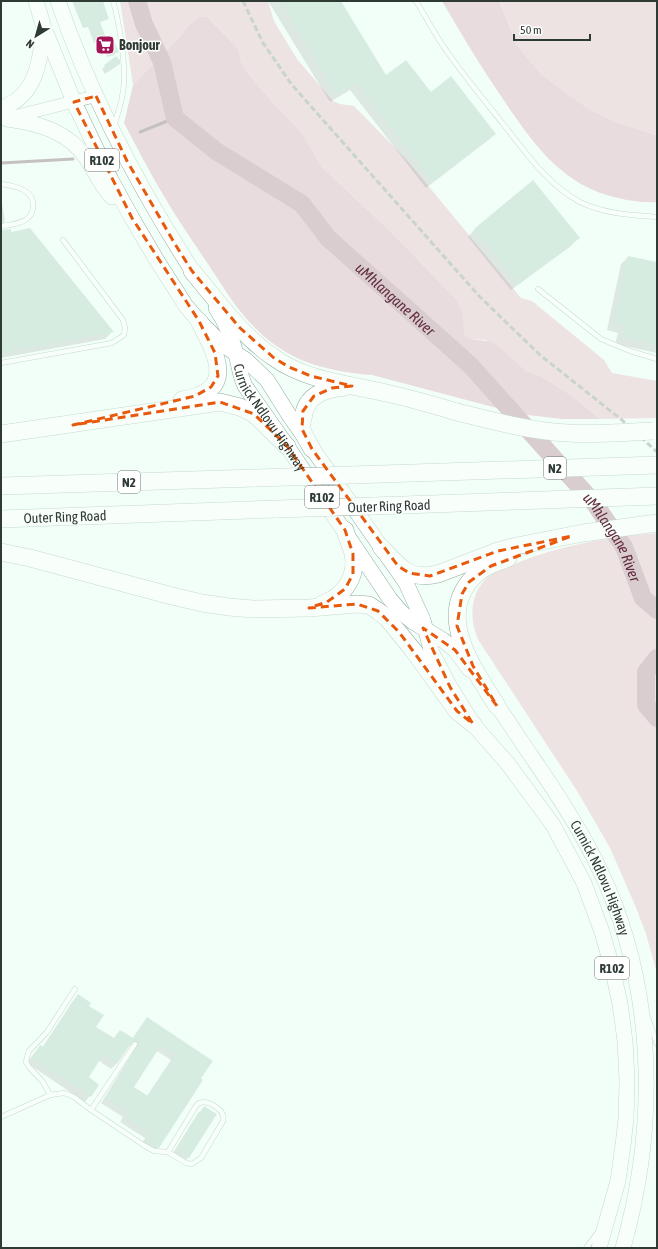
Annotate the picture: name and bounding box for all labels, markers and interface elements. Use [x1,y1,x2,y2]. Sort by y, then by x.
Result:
north arrow [16,16,56,56]
scale bar [514,16,590,42]
text: 50 m [520,23,542,37]
supermarket icon: Bonjour [94,34,116,56]
text: N [24,37,36,51]
place label: Bonjour [119,37,161,53]
road number: R102 [85,149,119,171]
water label: uMhlangane River [353,259,439,339]
street label: Curnick Ndlovu Highway [231,362,310,474]
road number: N2 [544,457,566,479]
road number: N2 [118,471,140,493]
road number: R102 [305,486,339,508]
water label: uMhlangane River [580,489,645,584]
street label: Outer Ring Road [347,497,431,515]
street label: Outer Ring Road [23,507,107,526]
street label: Curnick Ndlovu Highway [567,817,633,938]
road number: R102 [595,957,629,979]

